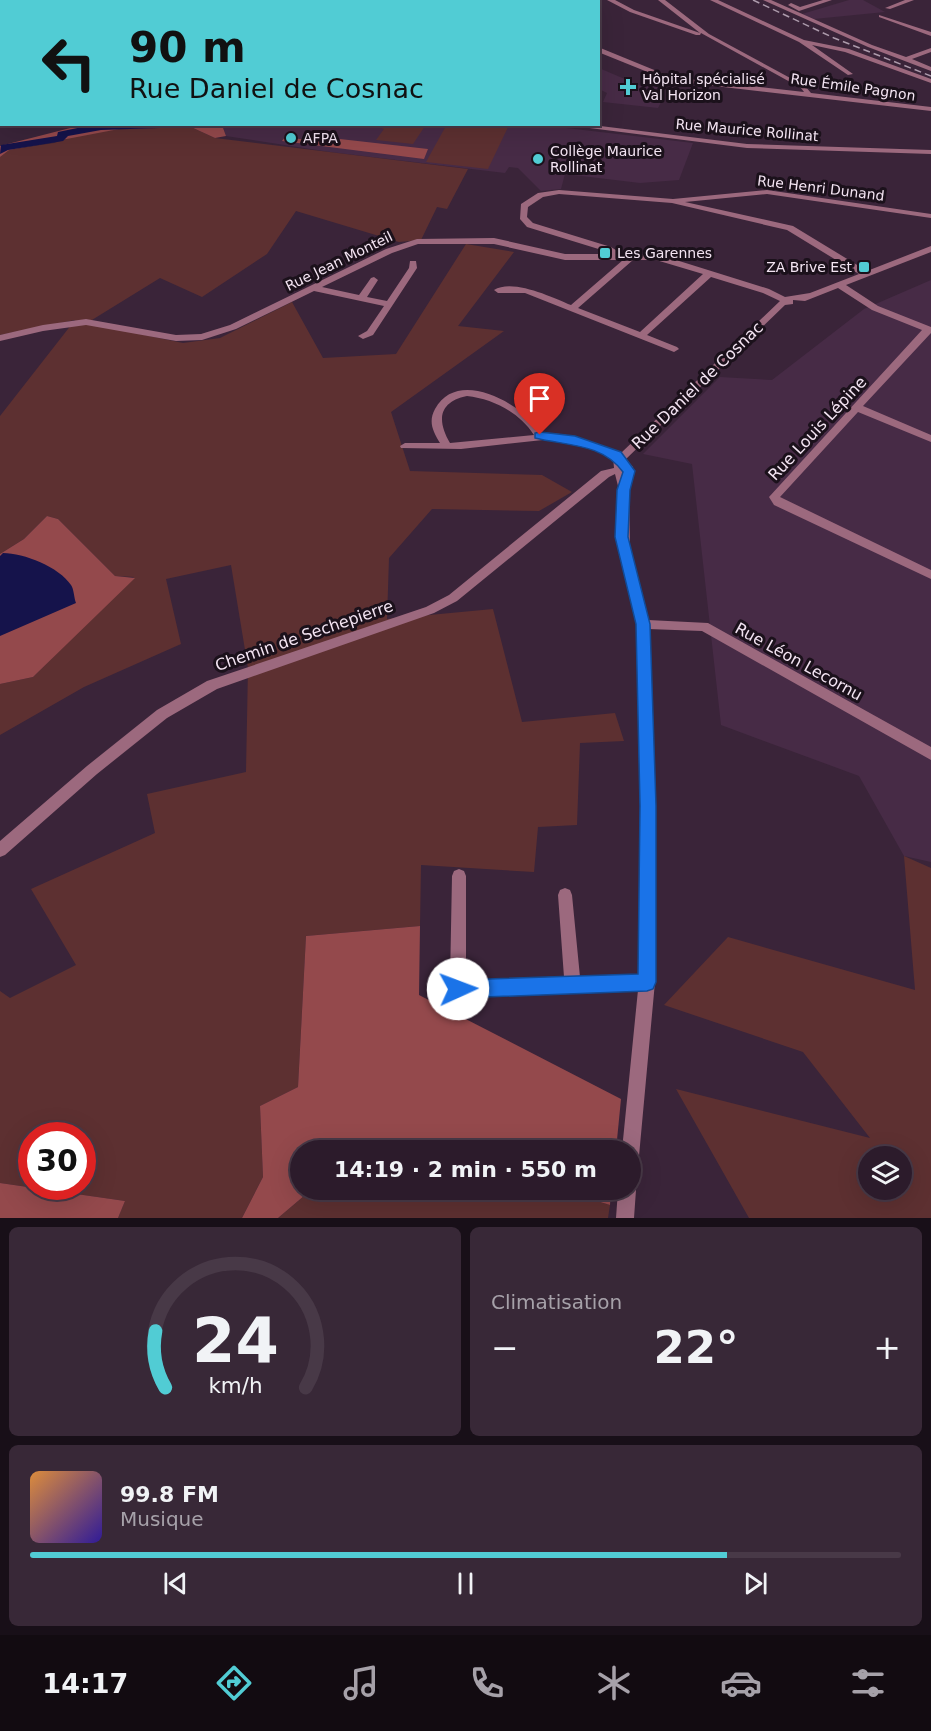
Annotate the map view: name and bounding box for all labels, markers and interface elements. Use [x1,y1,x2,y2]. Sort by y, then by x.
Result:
text: 90 m [129,23,246,72]
icon: left [30,24,108,102]
street label: Rue Émile Pagnon [790,70,916,104]
place label: Hôpital spécialisé Val Horizon [642,71,765,103]
text: Rue Daniel de Cosnac [129,73,424,104]
marker: Hôpital spécialisé Val Horizon [619,78,637,96]
street label: Rue Maurice Rollinat [675,116,820,144]
place label: AFPA [303,130,338,146]
marker: AFPA [284,131,298,145]
place label: Collège Maurice Rollinat [550,143,662,175]
marker: Collège Maurice Rollinat [531,152,545,166]
street label: Rue Henri Dunand [756,172,886,204]
street label: Rue Jean Monteil [283,228,395,294]
place label: Les Garennes [617,245,712,261]
marker: Les Garennes [598,246,612,260]
place label: ZA Brive Est [766,259,852,275]
marker: ZA Brive Est [857,260,871,274]
street label: Rue Daniel de Cosnac [628,318,767,453]
pin [514,373,565,435]
street label: Rue Louis Lépine [764,373,870,484]
icon: arrive [523,382,556,415]
street label: Chemin de Sechepierre [213,596,396,675]
street label: Rue Léon Lecornu [732,619,866,704]
position arrow [426,957,490,1021]
speed limit sign: 30 [18,1122,96,1200]
map controls [858,1146,912,1200]
button: layers [858,1146,912,1200]
text: 14:19 · 2 min · 550 m [334,1157,597,1182]
text: Climatisation [491,1290,622,1314]
text: 24 [192,1304,278,1377]
text: 22° [653,1321,739,1374]
text: − [491,1328,519,1367]
text: + [873,1328,901,1367]
text: km/h [208,1374,262,1399]
text: 99.8 FM [120,1482,219,1507]
text: Musique [120,1507,204,1531]
icon: previous [159,1567,192,1600]
icon: pause [449,1567,482,1600]
icon: next [739,1567,772,1600]
icon: directions [213,1662,255,1704]
icon: music [340,1662,382,1704]
icon: phone [466,1662,508,1704]
icon: climate [593,1662,635,1704]
icon: car [720,1662,762,1704]
icon: filters [847,1662,889,1704]
text: 14:17 [42,1668,128,1699]

